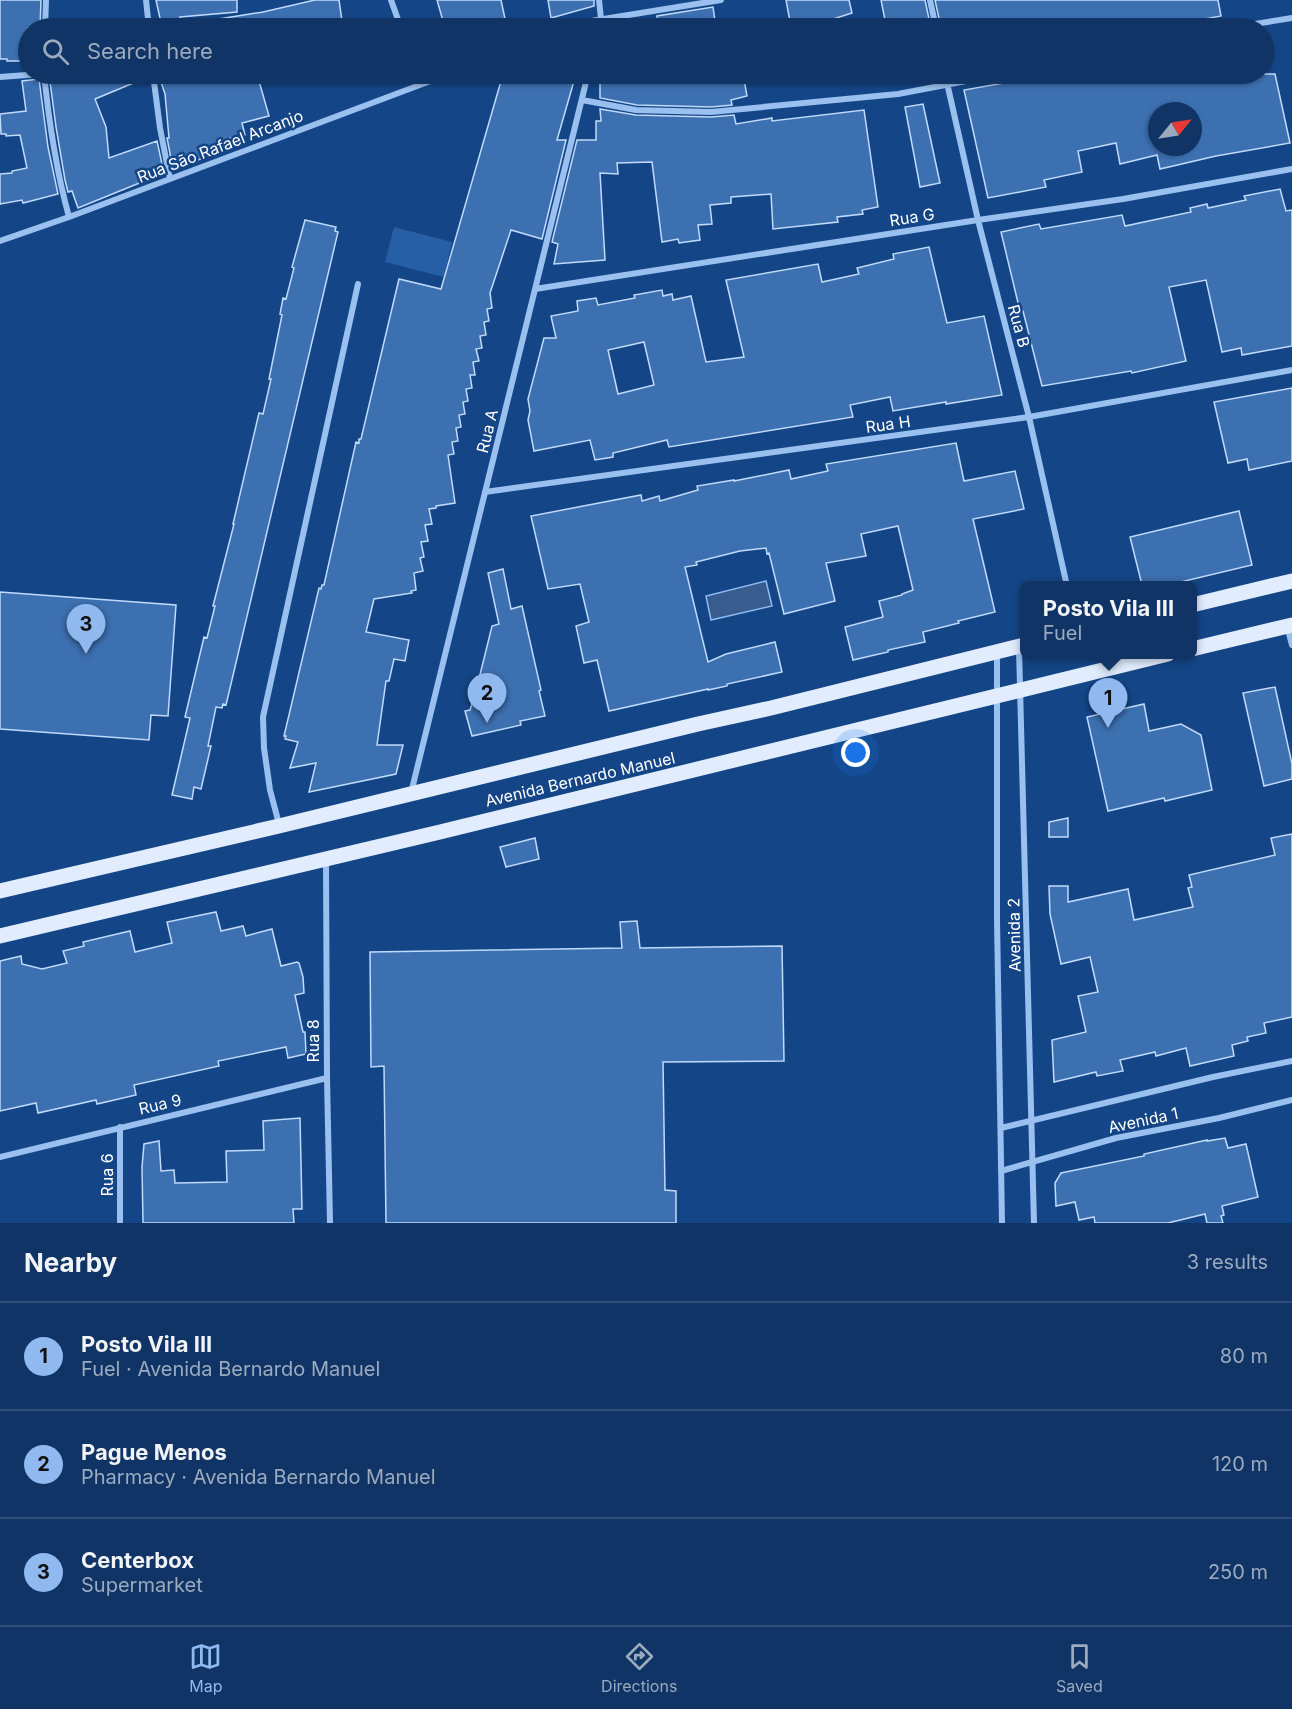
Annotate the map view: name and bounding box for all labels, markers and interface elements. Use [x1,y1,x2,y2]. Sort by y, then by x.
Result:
search box [18,18,1274,84]
icon: search [39,35,72,68]
text: Search here [87,38,213,64]
north arrow [1148,102,1202,156]
street label: Rua São Rafael Arcanjo [134,105,306,187]
street label: Rua G [888,204,936,230]
street label: Rua B [1004,302,1034,350]
street label: Rua A [472,407,502,455]
street label: Rua H [864,411,912,437]
popup [1020,581,1197,659]
text: Posto Vila III [1043,595,1174,621]
pin: 3 [66,604,106,654]
text: Fuel [1043,621,1082,645]
pin: 2 [468,674,506,723]
pin: 1 [1088,678,1128,728]
your location [841,738,870,767]
street label: Avenida Bernardo Manuel [483,747,677,811]
street label: Avenida 2 [1003,898,1025,972]
street label: Rua 8 [303,1019,323,1063]
street label: Rua 9 [137,1089,183,1119]
street label: Avenida 1 [1106,1103,1180,1137]
street label: Rua 6 [97,1153,117,1197]
text: Nearby [24,1247,117,1278]
text: 3 results [1187,1250,1268,1274]
text: Posto Vila III [81,1331,212,1357]
text: 1 [39,1344,48,1368]
text: 80 m [1220,1344,1268,1368]
text: Fuel · Avenida Bernardo Manuel [81,1357,380,1381]
text: Pague Menos [81,1439,227,1465]
text: 2 [37,1452,50,1476]
text: 120 m [1212,1452,1268,1476]
text: Pharmacy · Avenida Bernardo Manuel [81,1465,436,1489]
text: Centerbox [81,1547,194,1573]
text: 3 [37,1560,50,1584]
text: 250 m [1208,1560,1268,1584]
text: Supermarket [81,1573,203,1597]
tab: Map [189,1640,223,1696]
tab: Directions [601,1640,677,1696]
tab: Saved [1056,1640,1103,1696]

